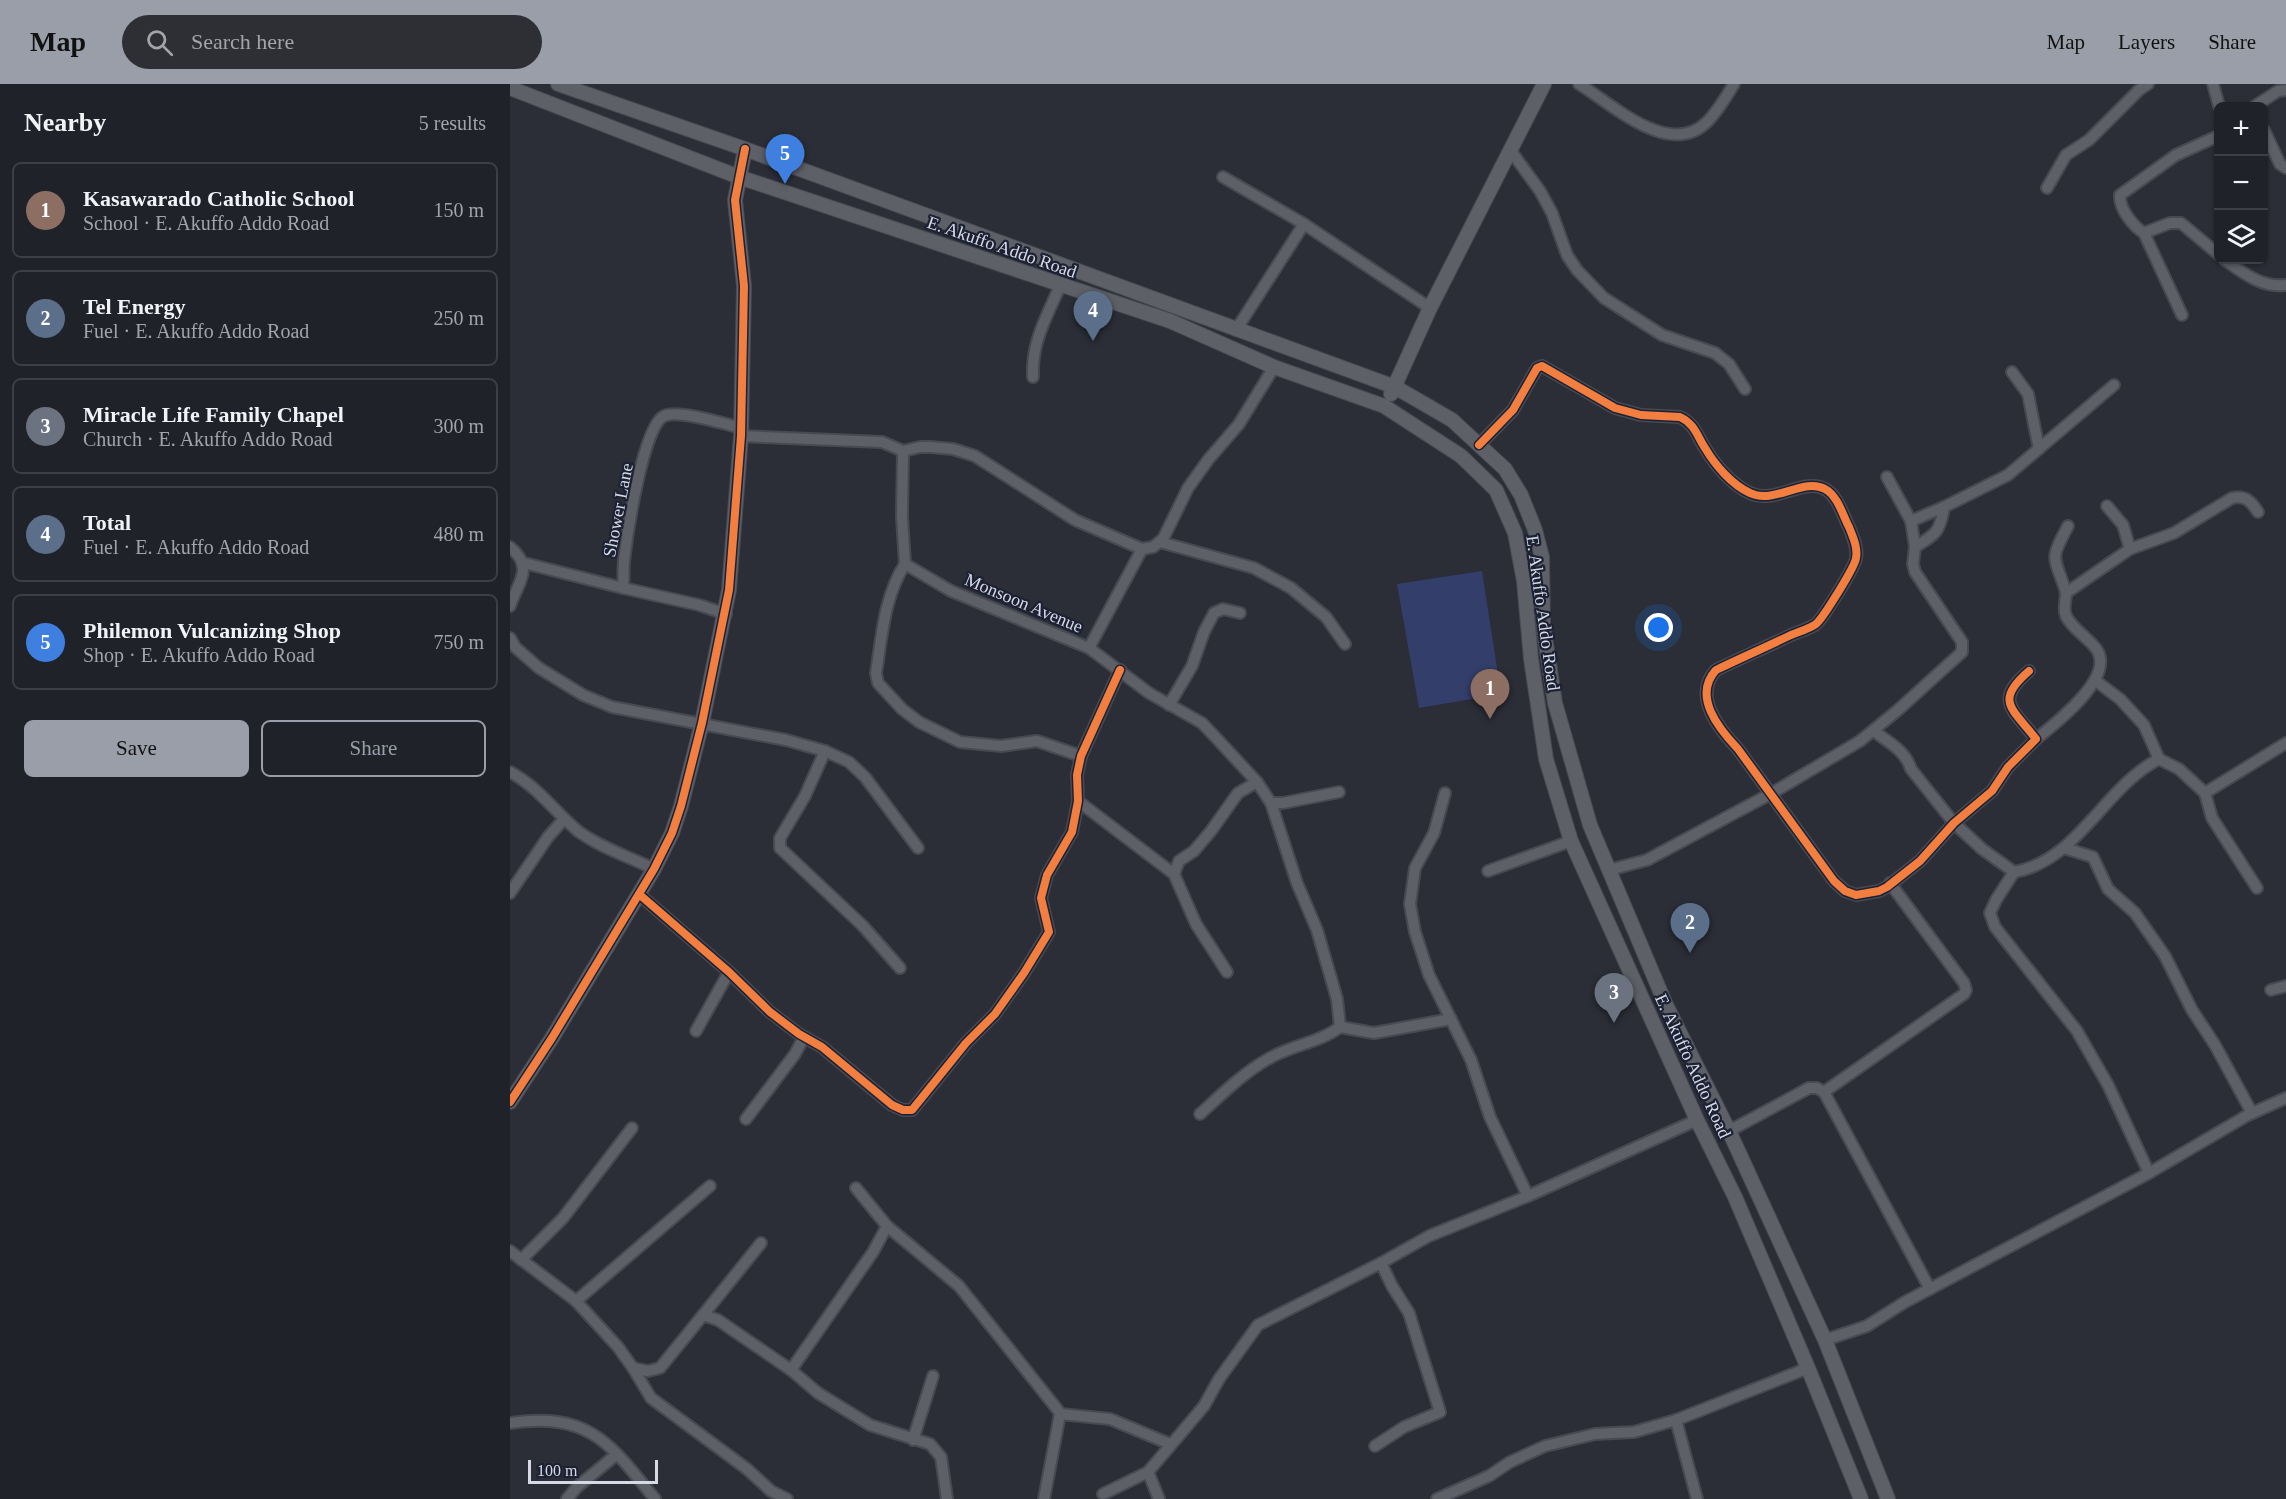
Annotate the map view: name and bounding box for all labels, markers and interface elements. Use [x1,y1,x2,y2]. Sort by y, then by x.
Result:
search box [122,15,542,69]
text: Map [30,26,86,57]
icon: search [143,26,176,59]
text: Search here [191,29,294,54]
text: Map [2047,30,2085,54]
text: Layers [2118,30,2175,54]
text: Share [2208,30,2256,54]
map controls [2214,102,2268,264]
button: + [2214,102,2268,156]
text: Nearby [24,108,106,137]
text: 5 results [419,112,486,134]
pin: 5 [766,135,804,184]
button: − [2214,156,2268,210]
text: Kasawarado Catholic School [83,186,354,211]
text: 1 [41,199,51,221]
text: 150 m [433,199,484,221]
button: layers [2214,210,2268,264]
text: School · E. Akuffo Addo Road [83,212,329,234]
street label: E. Akuffo Addo Road [925,212,1079,282]
pin: 4 [1074,292,1112,341]
text: Tel Energy [83,294,185,319]
text: 2 [41,307,51,329]
text: 250 m [433,307,484,329]
text: Fuel · E. Akuffo Addo Road [83,320,309,342]
text: Miracle Life Family Chapel [83,402,344,427]
text: 3 [41,415,51,437]
text: 300 m [433,415,484,437]
text: Church · E. Akuffo Addo Road [83,428,333,450]
street label: Shower Lane [599,461,637,559]
text: Total [83,510,131,535]
text: 4 [41,523,51,545]
text: 480 m [433,523,484,545]
street label: E. Akuffo Addo Road [1522,534,1564,692]
text: Fuel · E. Akuffo Addo Road [83,536,309,558]
street label: Monsoon Avenue [962,569,1086,637]
your location [1644,613,1673,642]
text: Philemon Vulcanizing Shop [83,618,341,643]
text: 5 [41,631,51,653]
text: 750 m [433,631,484,653]
text: Shop · E. Akuffo Addo Road [83,644,315,666]
pin: 1 [1470,670,1510,719]
button: Save [24,720,249,777]
button: Share [261,720,486,777]
pin: 2 [1670,904,1710,953]
pin: 3 [1594,974,1634,1023]
street label: E. Akuffo Addo Road [1651,991,1735,1141]
scale bar [528,1457,658,1484]
text: 100 m [537,1462,577,1479]

